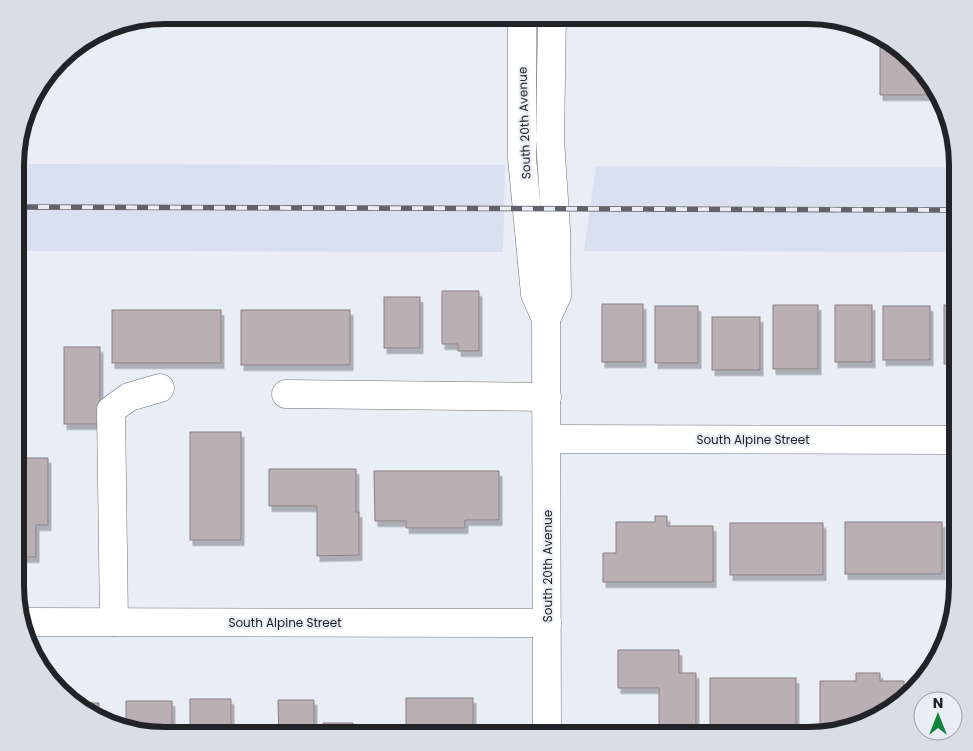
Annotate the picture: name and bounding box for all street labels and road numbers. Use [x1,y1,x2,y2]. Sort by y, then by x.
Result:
street label: South 20th Avenue [514,67,534,179]
street label: South Alpine Street [696,431,810,448]
street label: South 20th Avenue [539,510,556,622]
street label: South Alpine Street [228,614,342,631]

